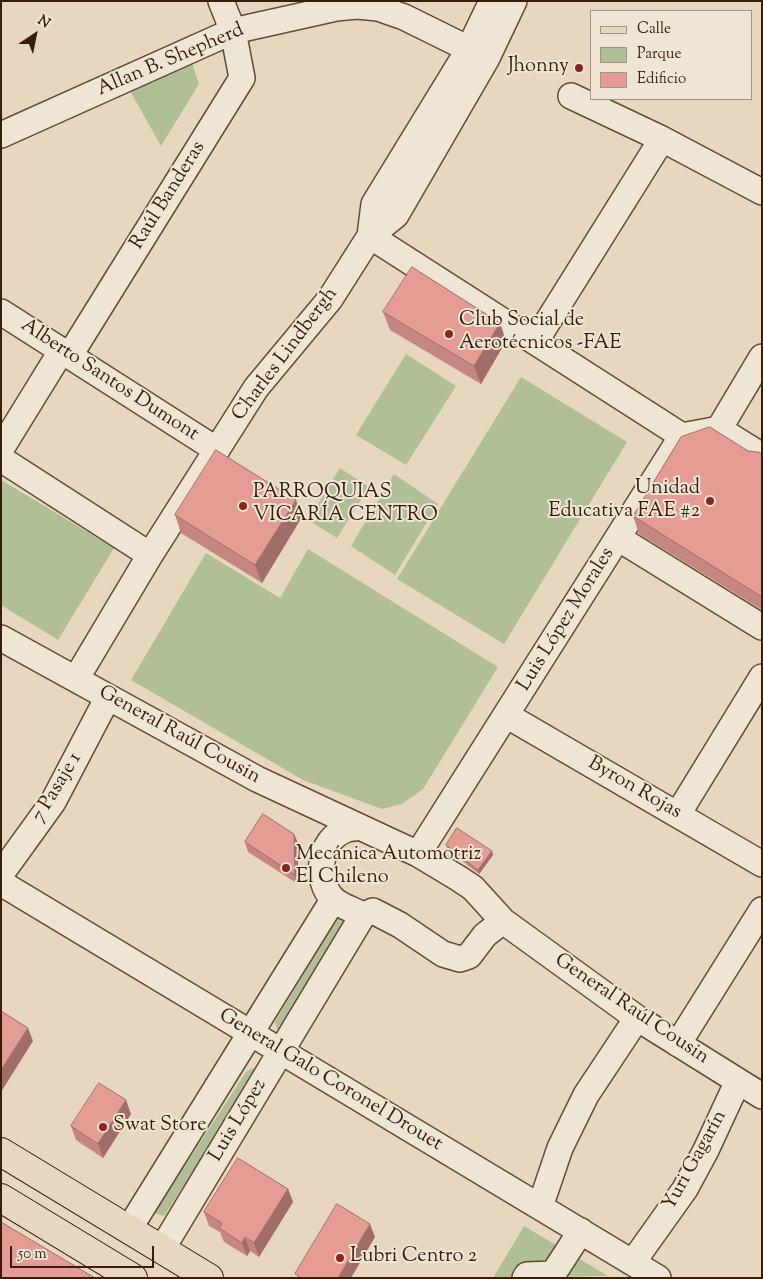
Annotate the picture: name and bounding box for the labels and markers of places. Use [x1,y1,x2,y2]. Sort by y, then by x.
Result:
place label: Jhonny [508,56,569,80]
marker: Jhonny [573,62,585,74]
place label: Club Social de Aerotécnicos -FAE [459,310,622,357]
marker: Club Social de Aerotécnicos -FAE [443,328,455,340]
place label: Unidad Educativa FAE #2 [548,478,700,525]
place label: PARROQUIAS VICARÍA CENTRO [253,482,438,529]
marker: Unidad Educativa FAE #2 [704,495,716,507]
marker: PARROQUIAS VICARÍA CENTRO [237,500,249,512]
place label: Mecánica Automotriz El Chileno [296,844,481,891]
marker: Mecánica Automotriz El Chileno [280,862,292,874]
place label: Swat Store [113,1115,207,1139]
marker: Swat Store [97,1121,109,1133]
place label: Lubri Centro 2 [350,1246,477,1270]
marker: Lubri Centro 2 [334,1252,346,1264]

